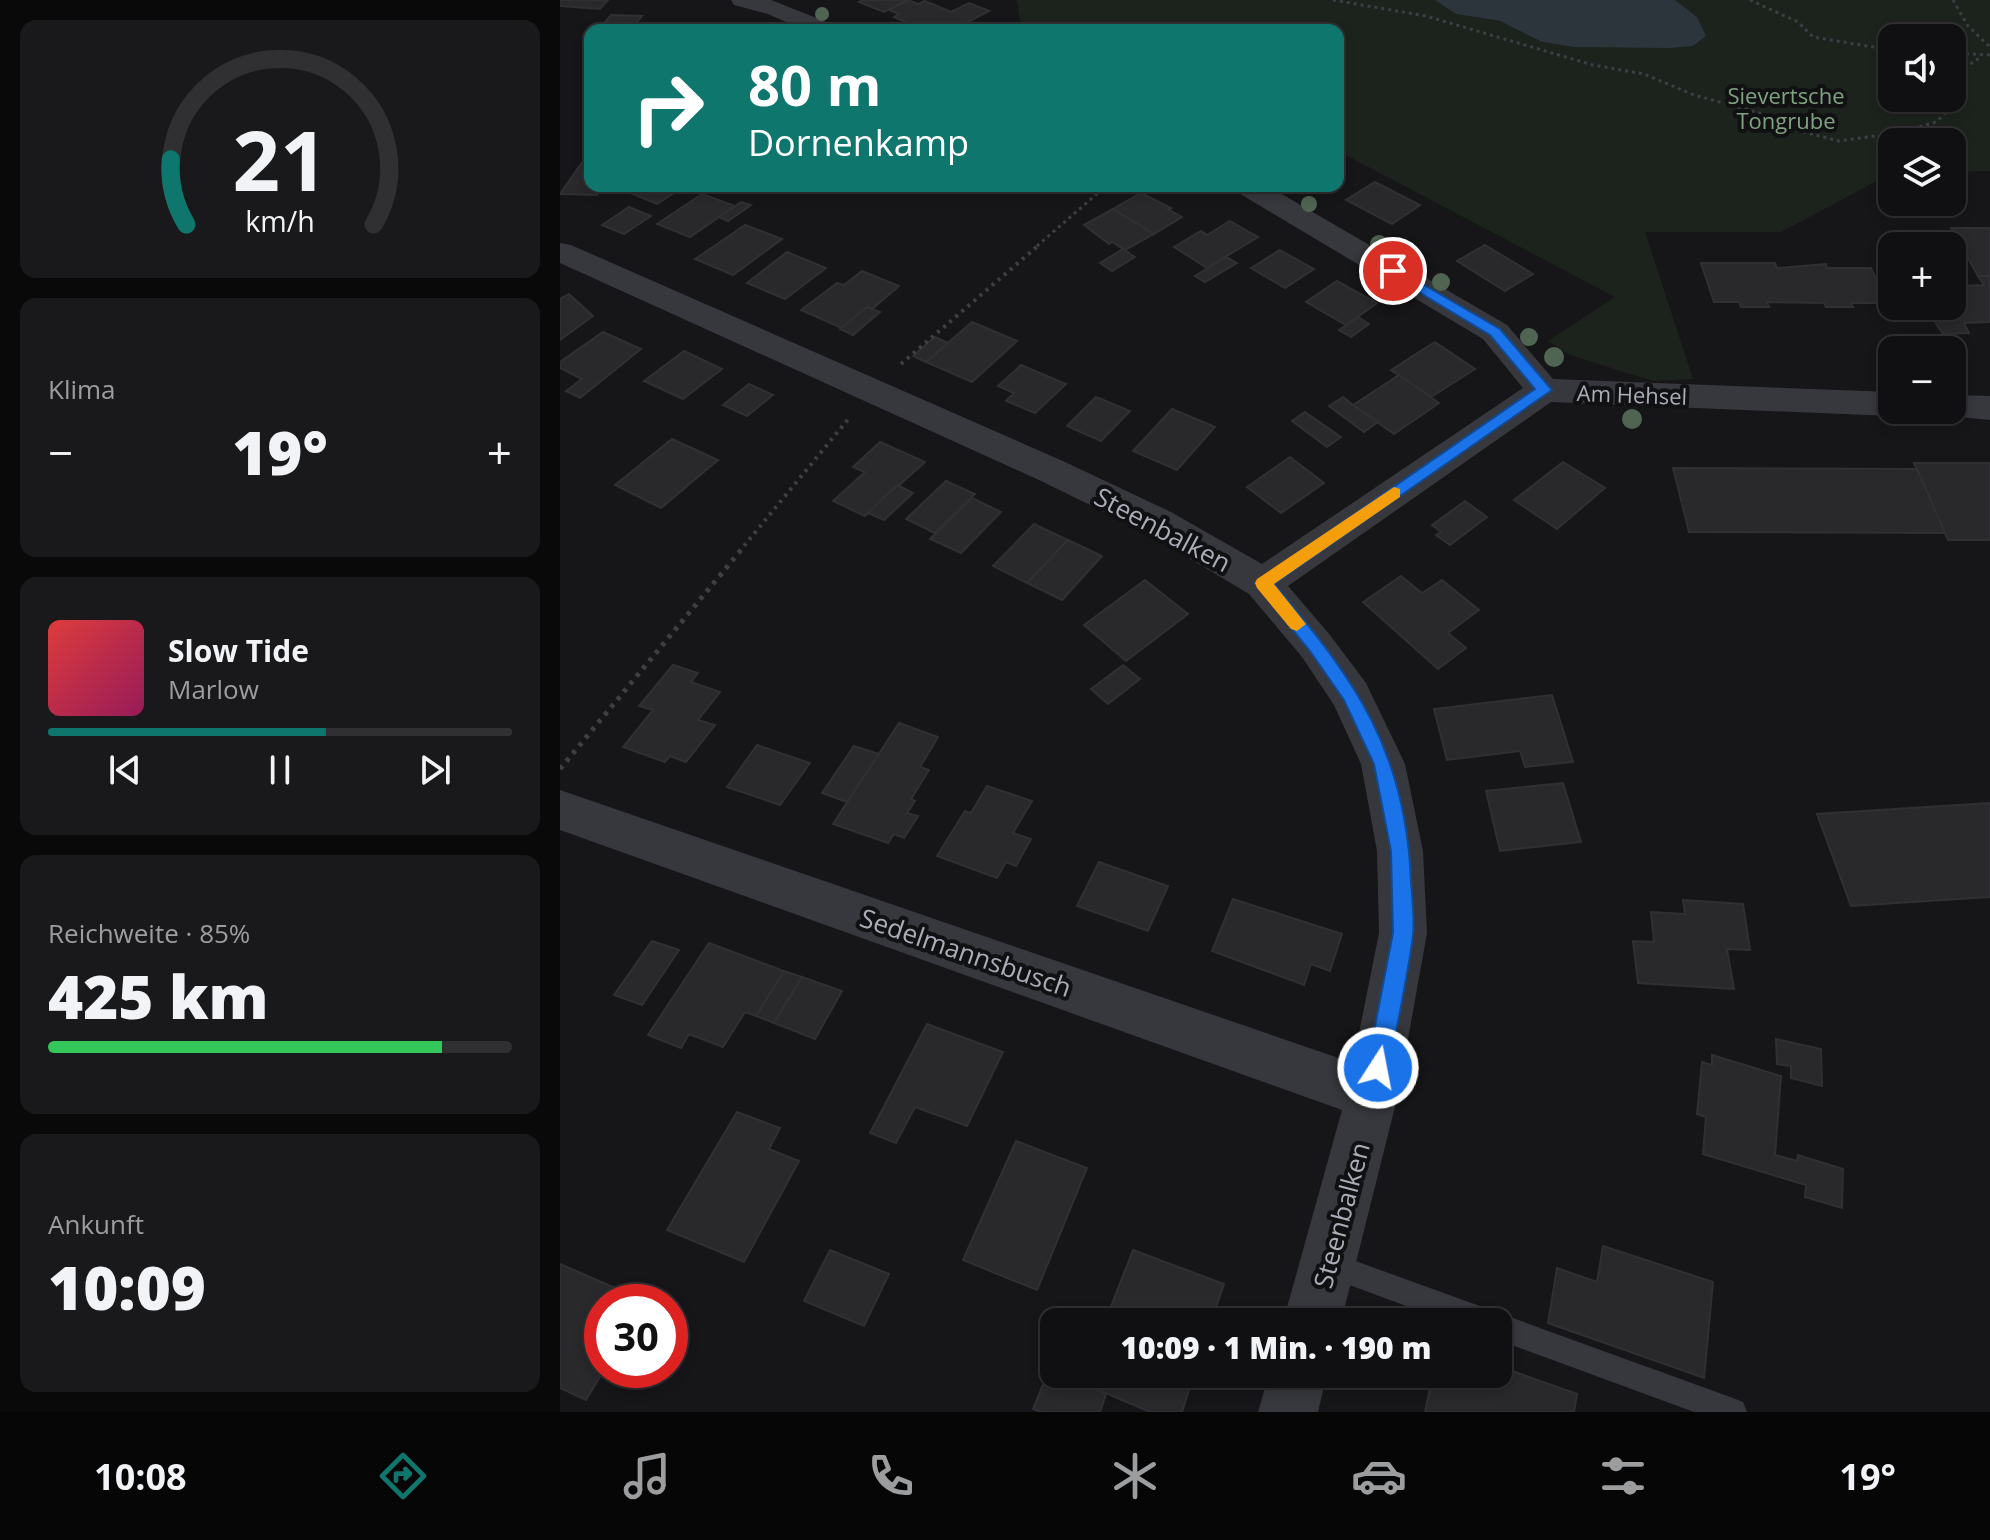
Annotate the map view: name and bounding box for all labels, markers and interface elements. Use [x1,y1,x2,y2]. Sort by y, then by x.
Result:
map controls [1878,24,1966,424]
button: sound [1878,24,1966,112]
text: 80 m [748,46,882,122]
icon: right [616,56,720,160]
park label: Sievertsche Tongrube [1727,80,1845,135]
text: 21 [232,102,328,215]
text: Dornenkamp [748,118,969,167]
button: layers [1878,128,1966,216]
text: km/h [245,201,315,240]
button: + [1878,232,1966,320]
pin [1359,237,1427,305]
icon: arrive [1371,249,1415,293]
button: − [1878,336,1966,424]
text: Klima [48,371,116,407]
street label: Am Hehsel [1576,377,1688,411]
text: 19° [232,411,328,493]
text: − [48,422,73,482]
text: + [487,422,512,482]
street label: Steenbalken [1088,478,1238,580]
text: Slow Tide [168,630,309,671]
text: Marlow [168,671,259,707]
icon: previous [103,748,147,792]
icon: pause [258,748,302,792]
icon: next [413,748,457,792]
street label: Sedelmannsbusch [855,899,1077,1005]
text: Reichweite · 85% [48,915,250,951]
text: 425 km [48,955,269,1037]
position arrow [1336,1026,1420,1110]
street label: Steenbalken [1304,1138,1378,1292]
text: Ankunft [48,1206,144,1242]
text: 10:09 [48,1246,206,1328]
speed limit sign: 30 [584,1284,688,1388]
text: 10:09 · 1 Min. · 190 m [1121,1327,1431,1368]
icon: directions [375,1448,431,1504]
icon: music [619,1448,675,1504]
icon: phone [863,1448,919,1504]
icon: climate [1107,1448,1163,1504]
icon: car [1351,1448,1407,1504]
icon: filters [1595,1448,1651,1504]
text: 10:08 [94,1452,187,1501]
text: 19° [1839,1452,1896,1501]

